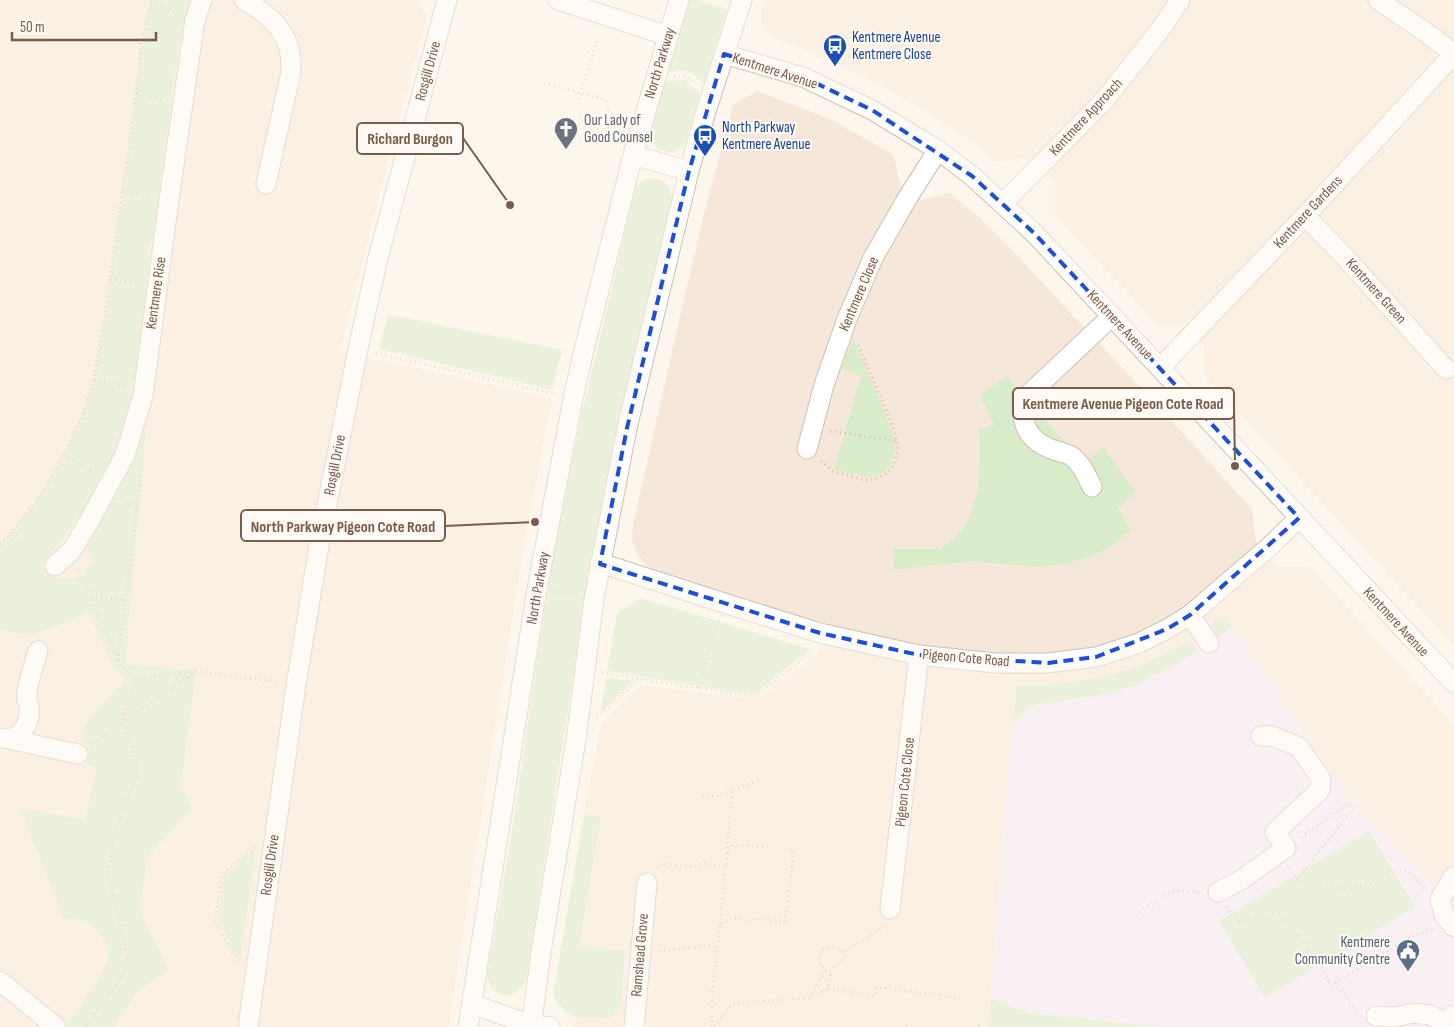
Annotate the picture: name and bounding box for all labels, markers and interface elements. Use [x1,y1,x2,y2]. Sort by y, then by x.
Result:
scale bar [12,10,156,42]
text: 50 m [20,18,45,37]
street label: North Parkway [640,25,680,101]
place label: Kentmere Avenue Kentmere Close [852,28,940,64]
bus stop icon: Kentmere Avenue Kentmere Close [822,33,848,67]
street label: Rosgill Drive [411,39,445,103]
street label: Kentmere Avenue [730,48,820,94]
street label: Kentmere Approach [1045,74,1127,160]
place label: Our Lady of Good Counsel [584,111,653,147]
church icon: Our Lady of Good Counsel [553,116,579,150]
place label: North Parkway Kentmere Avenue [722,118,810,154]
callout: Richard Burgon [357,123,463,154]
bus stop icon: North Parkway Kentmere Avenue [692,123,718,157]
text: Richard Burgon [367,130,453,149]
street label: Kentmere Gardens [1269,171,1347,253]
street label: Kentmere Close [835,254,883,334]
street label: Kentmere Green [1342,254,1410,328]
street label: Kentmere Rise [142,256,170,330]
street label: Kentmere Avenue [1083,286,1157,364]
callout: Kentmere Avenue Pigeon Cote Road [1013,388,1234,419]
text: Kentmere Avenue Pigeon Cote Road [1023,395,1223,414]
street label: Rosgill Drive [320,433,350,497]
callout: North Parkway Pigeon Cote Road [241,510,445,541]
text: North Parkway Pigeon Cote Road [251,518,435,537]
street label: North Parkway [522,550,554,626]
street label: Kentmere Avenue [1359,583,1433,661]
street label: Pigeon Cote Road [922,645,1010,671]
street label: Pigeon Cote Close [891,736,919,828]
street label: Rosgill Drive [256,833,284,897]
street label: Ramshead Grove [627,912,653,998]
place label: Kentmere Community Centre [1295,933,1390,969]
public building icon: Kentmere Community Centre [1395,938,1421,972]

